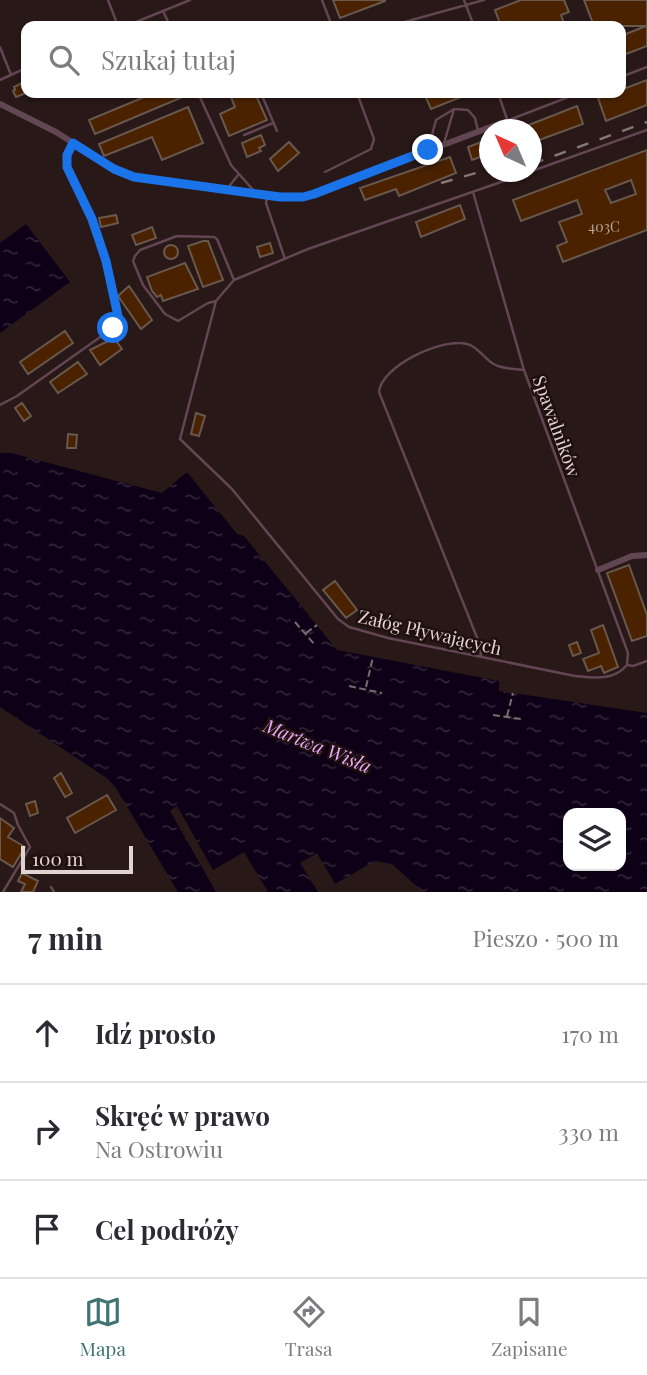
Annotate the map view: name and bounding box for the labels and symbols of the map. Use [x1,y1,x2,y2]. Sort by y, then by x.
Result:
north arrow [479,119,542,182]
route end [412,134,443,165]
house number: 403C [588,217,620,236]
route start [97,312,128,343]
street label: Spawalników [528,372,586,480]
street label: Załóg Pływających [356,604,504,660]
water label: Martwa Wisła [259,711,376,778]
scale bar [21,843,133,875]

